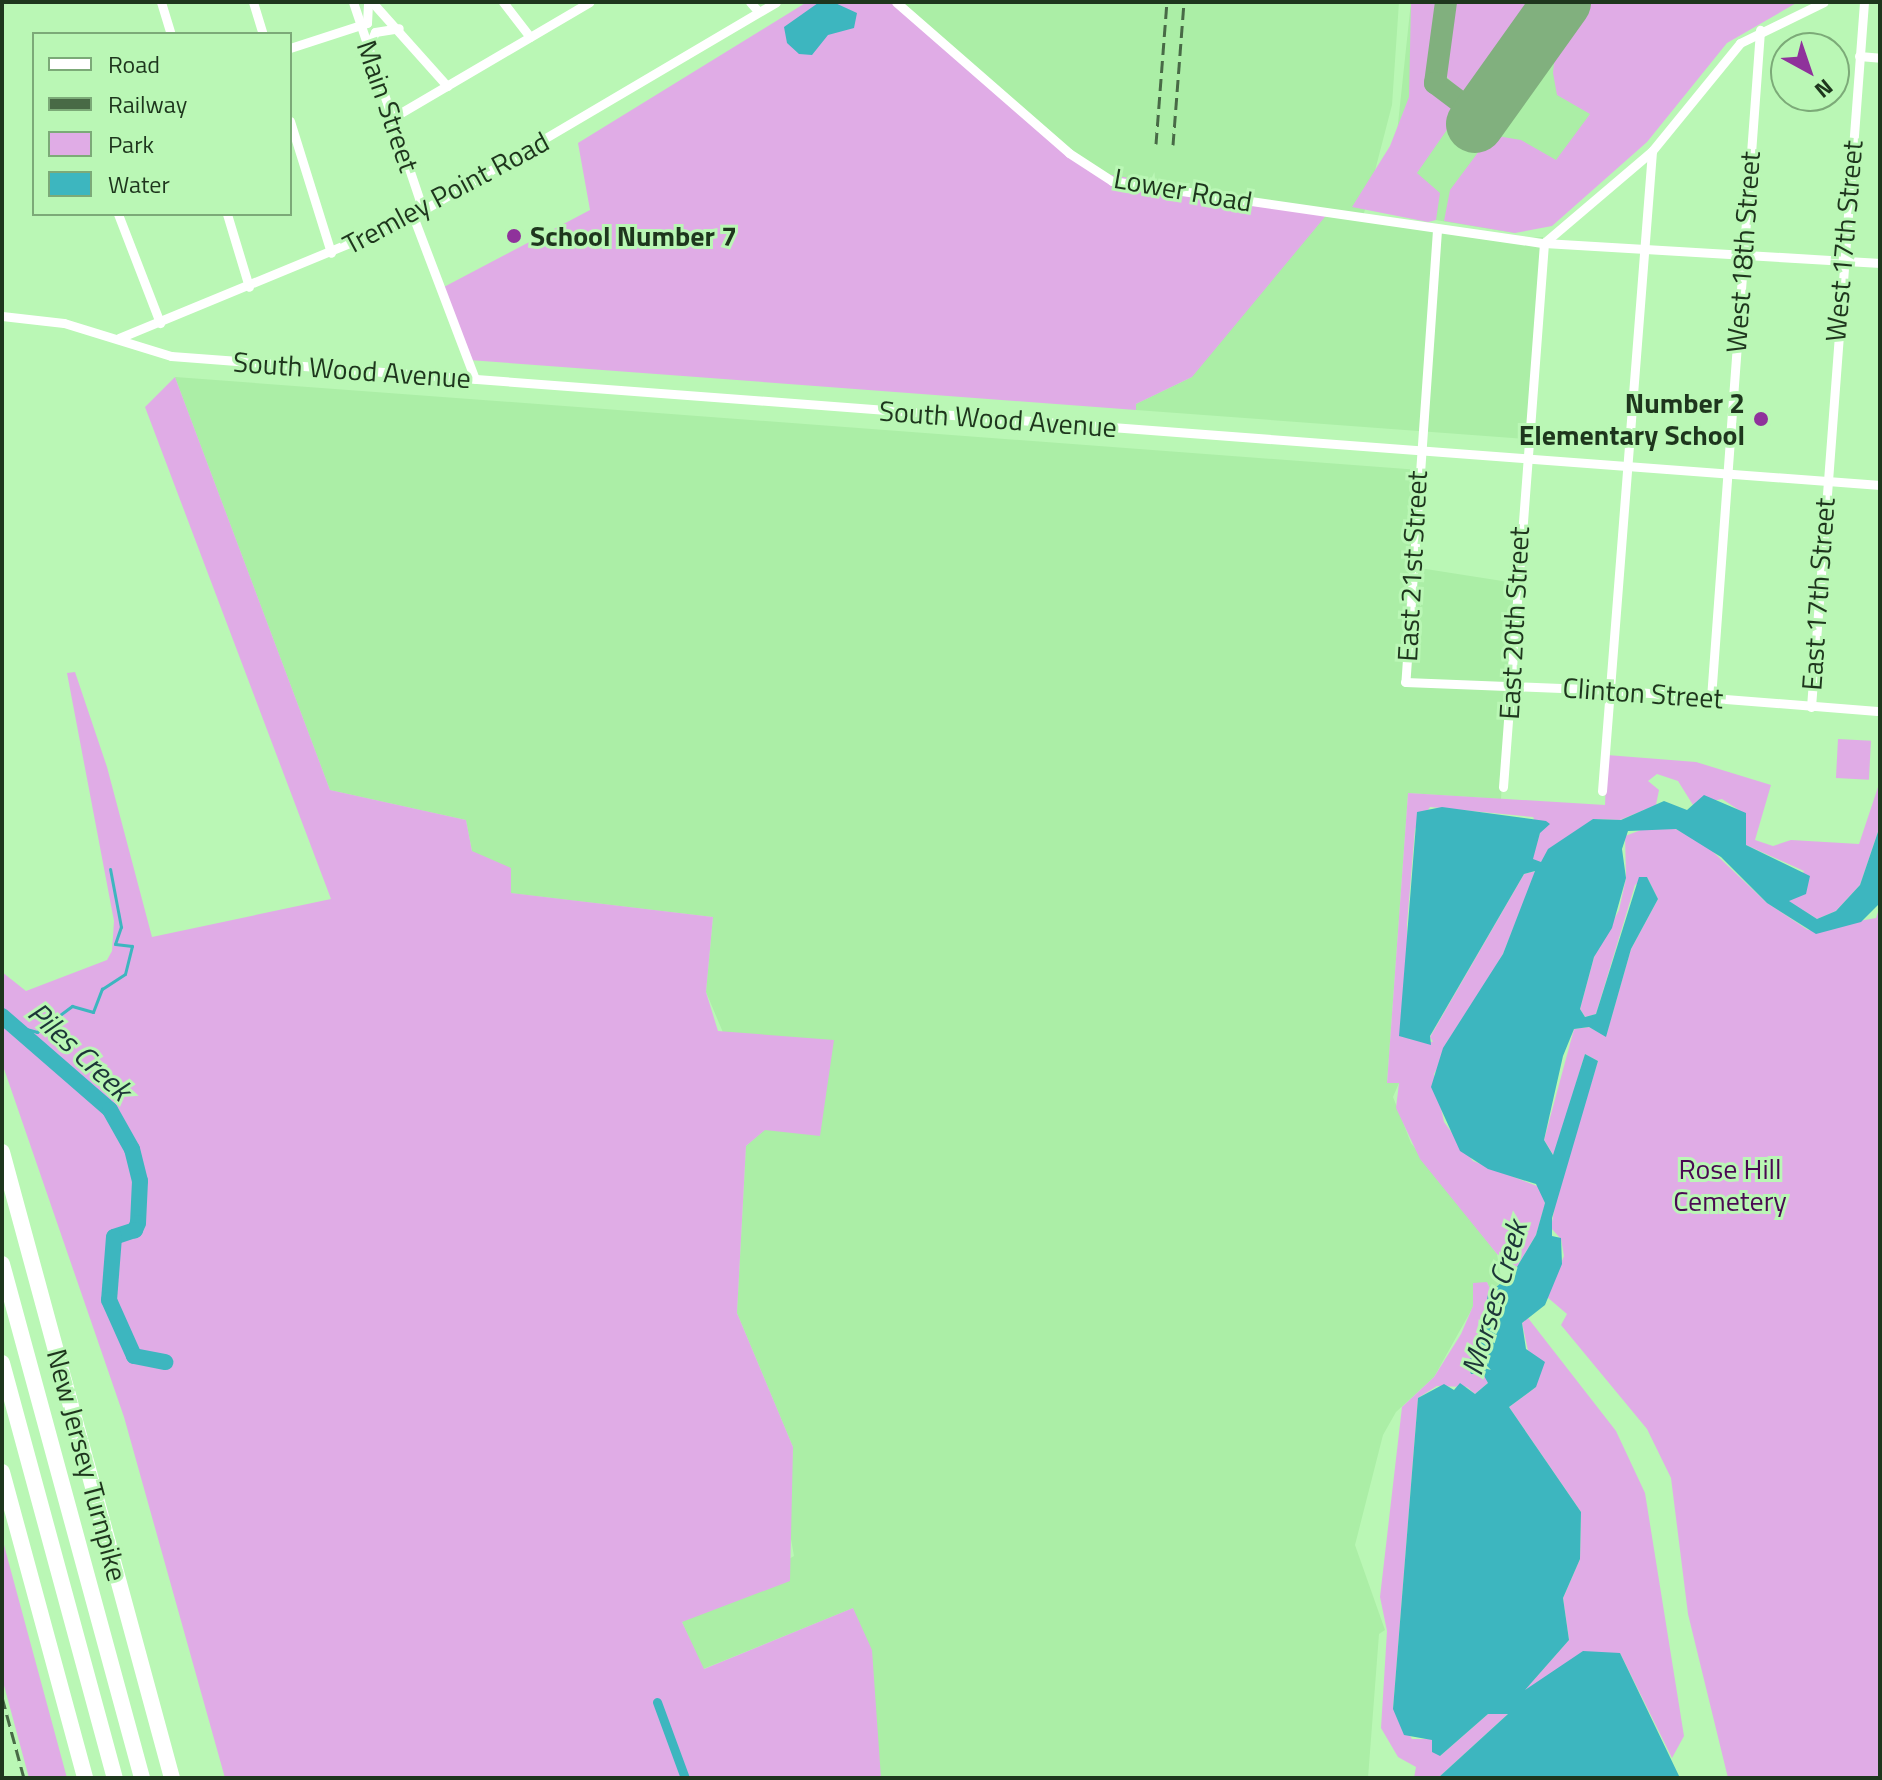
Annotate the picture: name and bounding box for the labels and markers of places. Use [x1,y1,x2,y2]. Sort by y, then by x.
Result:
place label: School Number 7 [530,219,737,253]
marker: School Number 7 [505,227,523,245]
place label: Number 2 Elementary School [1519,386,1745,452]
marker: Number 2 Elementary School [1752,410,1770,428]

